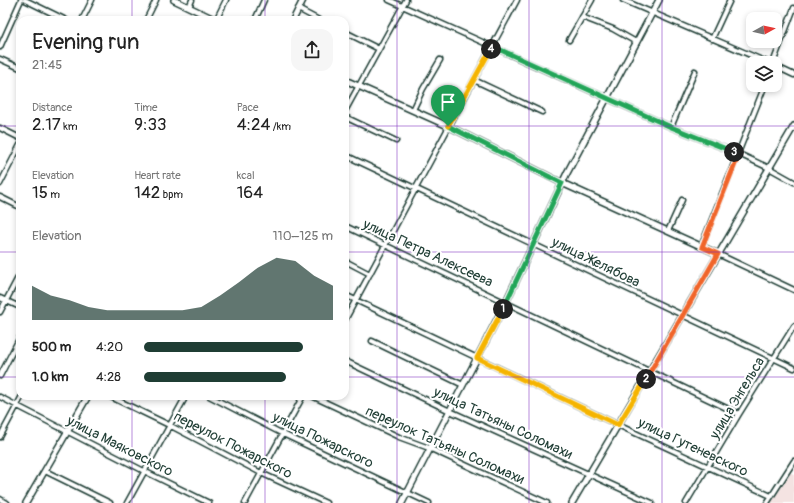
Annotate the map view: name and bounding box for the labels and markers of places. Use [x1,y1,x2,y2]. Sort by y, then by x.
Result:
pin: 4 [481,39,501,59]
pin [431,85,465,126]
pin: 3 [724,142,744,162]
pin: 1 [493,299,513,319]
pin: 2 [636,369,656,389]

